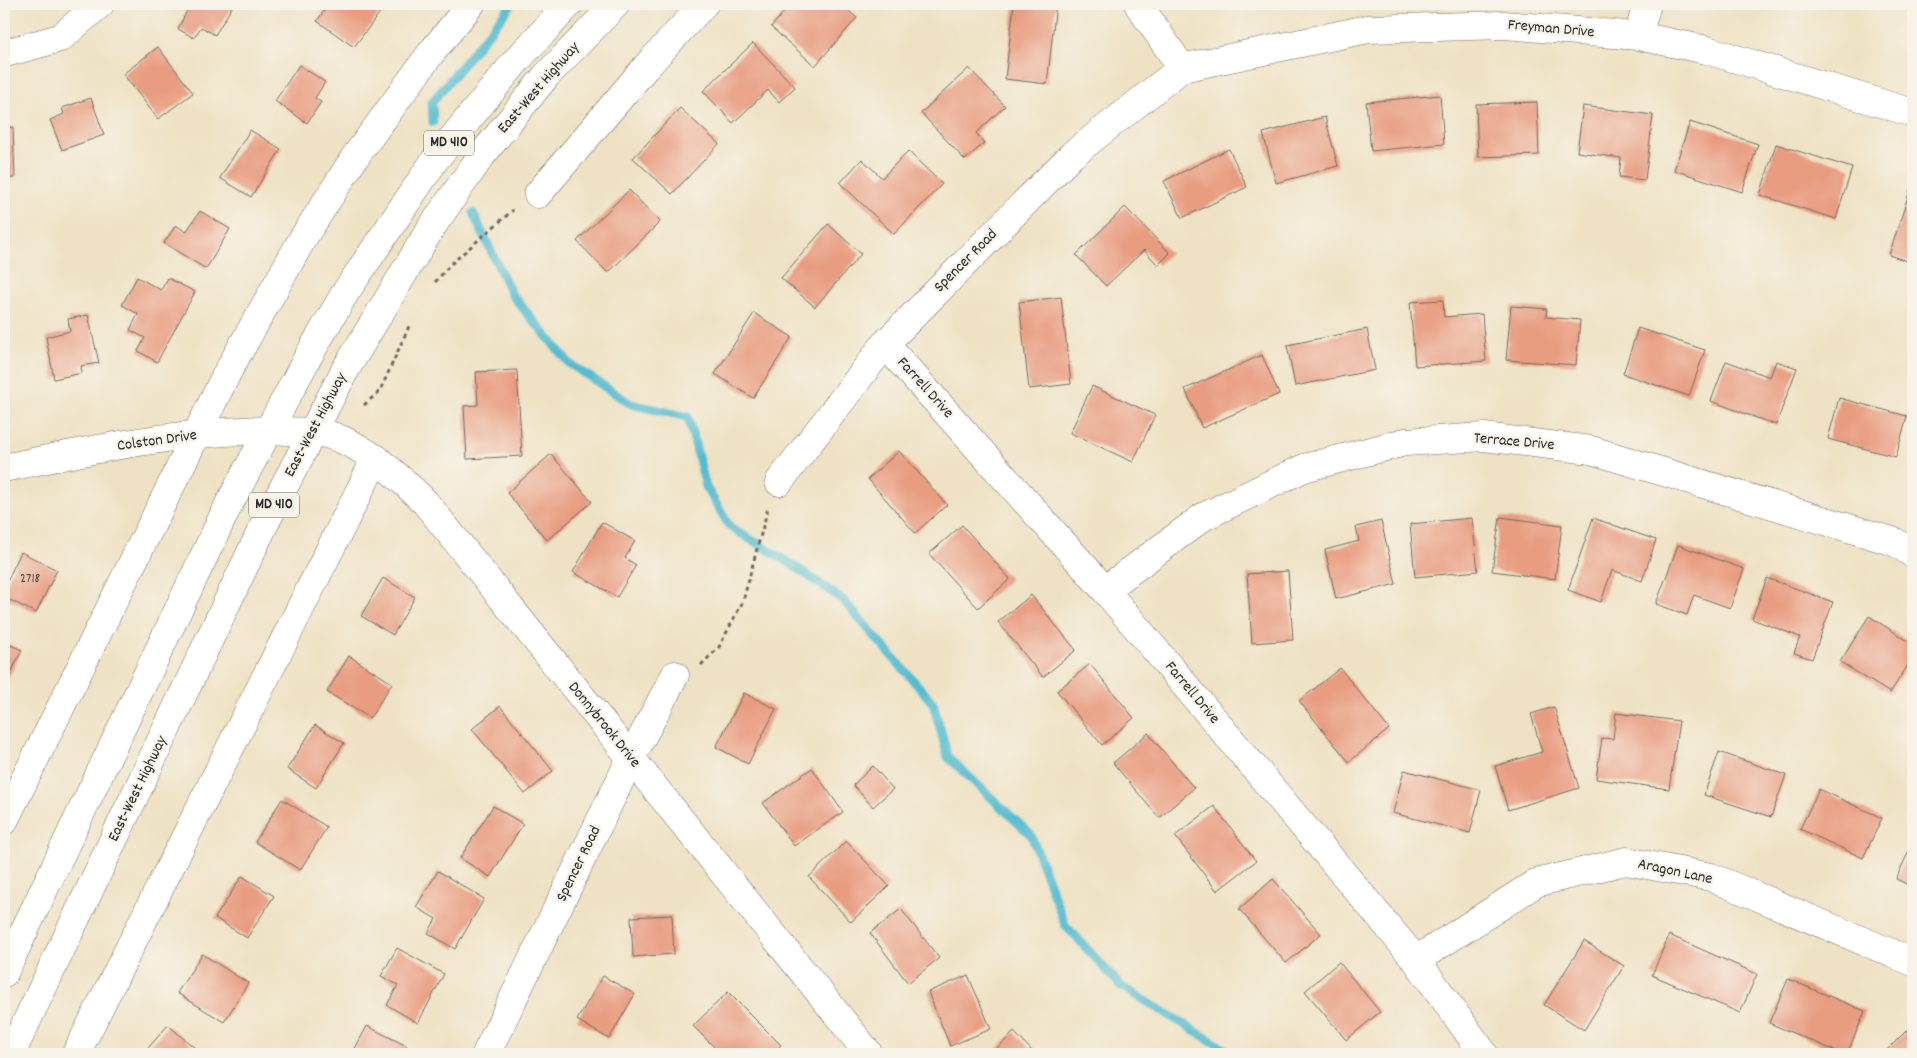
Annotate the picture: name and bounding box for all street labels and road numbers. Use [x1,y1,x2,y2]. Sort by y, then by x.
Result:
street label: Freyman Drive [1507,14,1595,44]
street label: East-West Highway [493,37,586,139]
road number: MD 410 [424,130,474,156]
street label: Spencer Road [929,224,1003,298]
street label: Farrell Drive [891,352,959,424]
street label: East-West Highway [279,368,353,481]
street label: Colston Drive [116,424,198,458]
street label: Terrace Drive [1473,427,1555,457]
road number: MD 410 [249,492,299,518]
street label: Farrell Drive [1159,657,1225,729]
street label: Donnybrook Drive [562,677,646,773]
street label: East-West Highway [102,732,174,846]
street label: Spencer Road [551,822,607,906]
street label: Aragon Lane [1636,853,1714,891]

